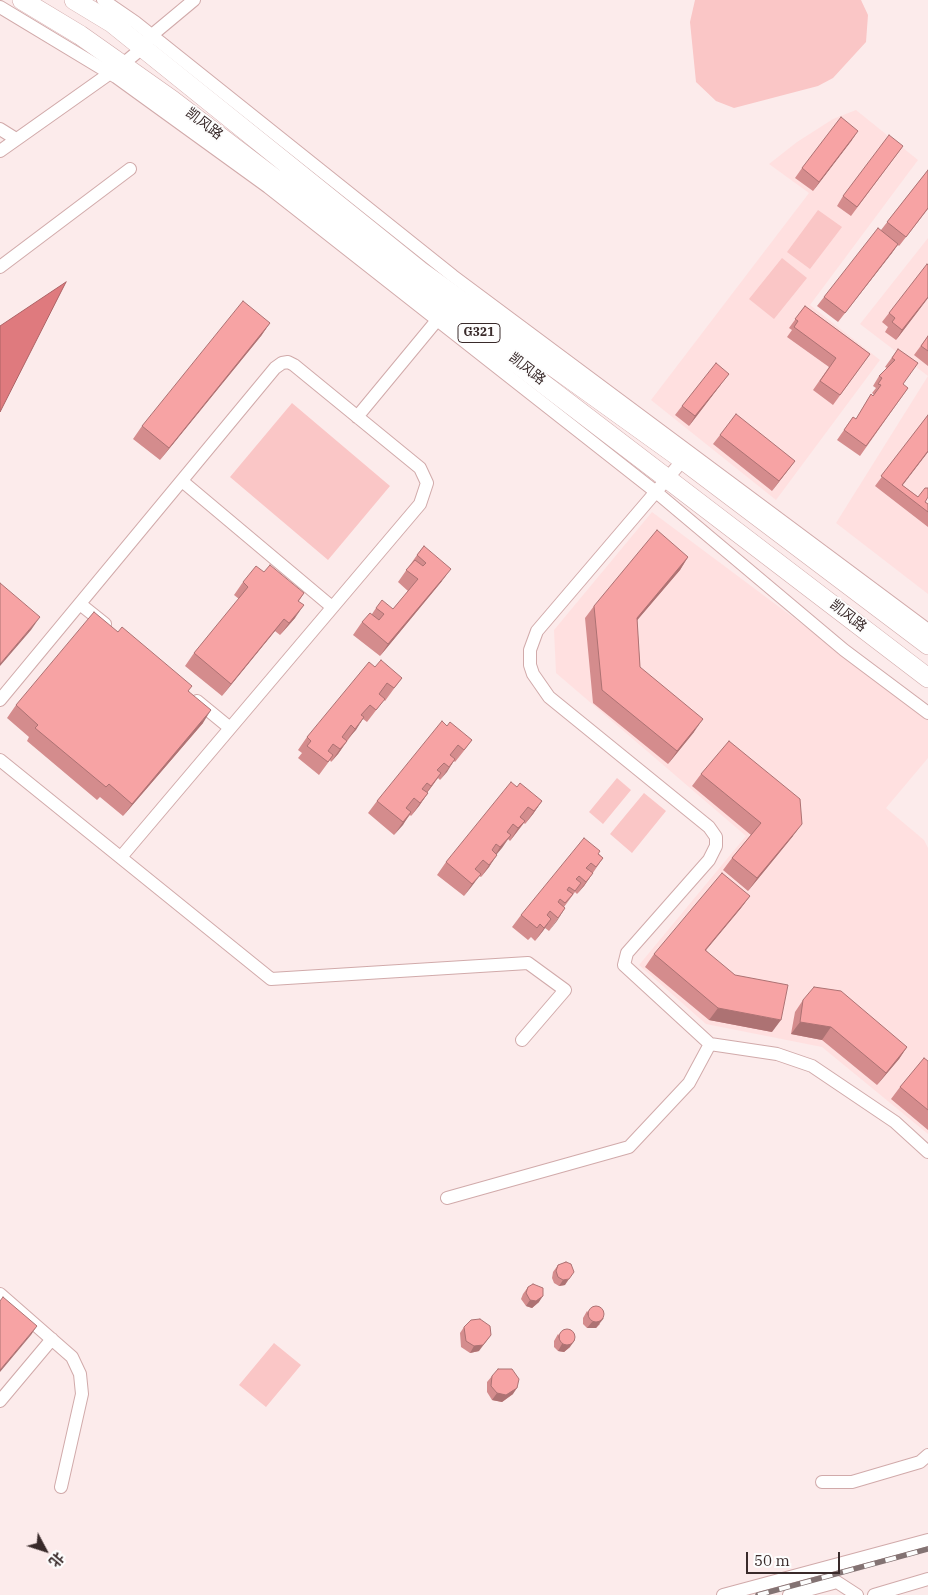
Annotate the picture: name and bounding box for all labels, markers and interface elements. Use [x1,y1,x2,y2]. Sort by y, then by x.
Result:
street label: 凯风路 [182,105,226,143]
road number: G321 [458,323,500,342]
street label: 凯风路 [505,349,549,389]
street label: 凯风路 [826,596,870,636]
north arrow [20,1525,70,1575]
scale bar [748,1542,842,1574]
text: 北 [45,1548,68,1571]
text: 50 m [754,1551,790,1570]

